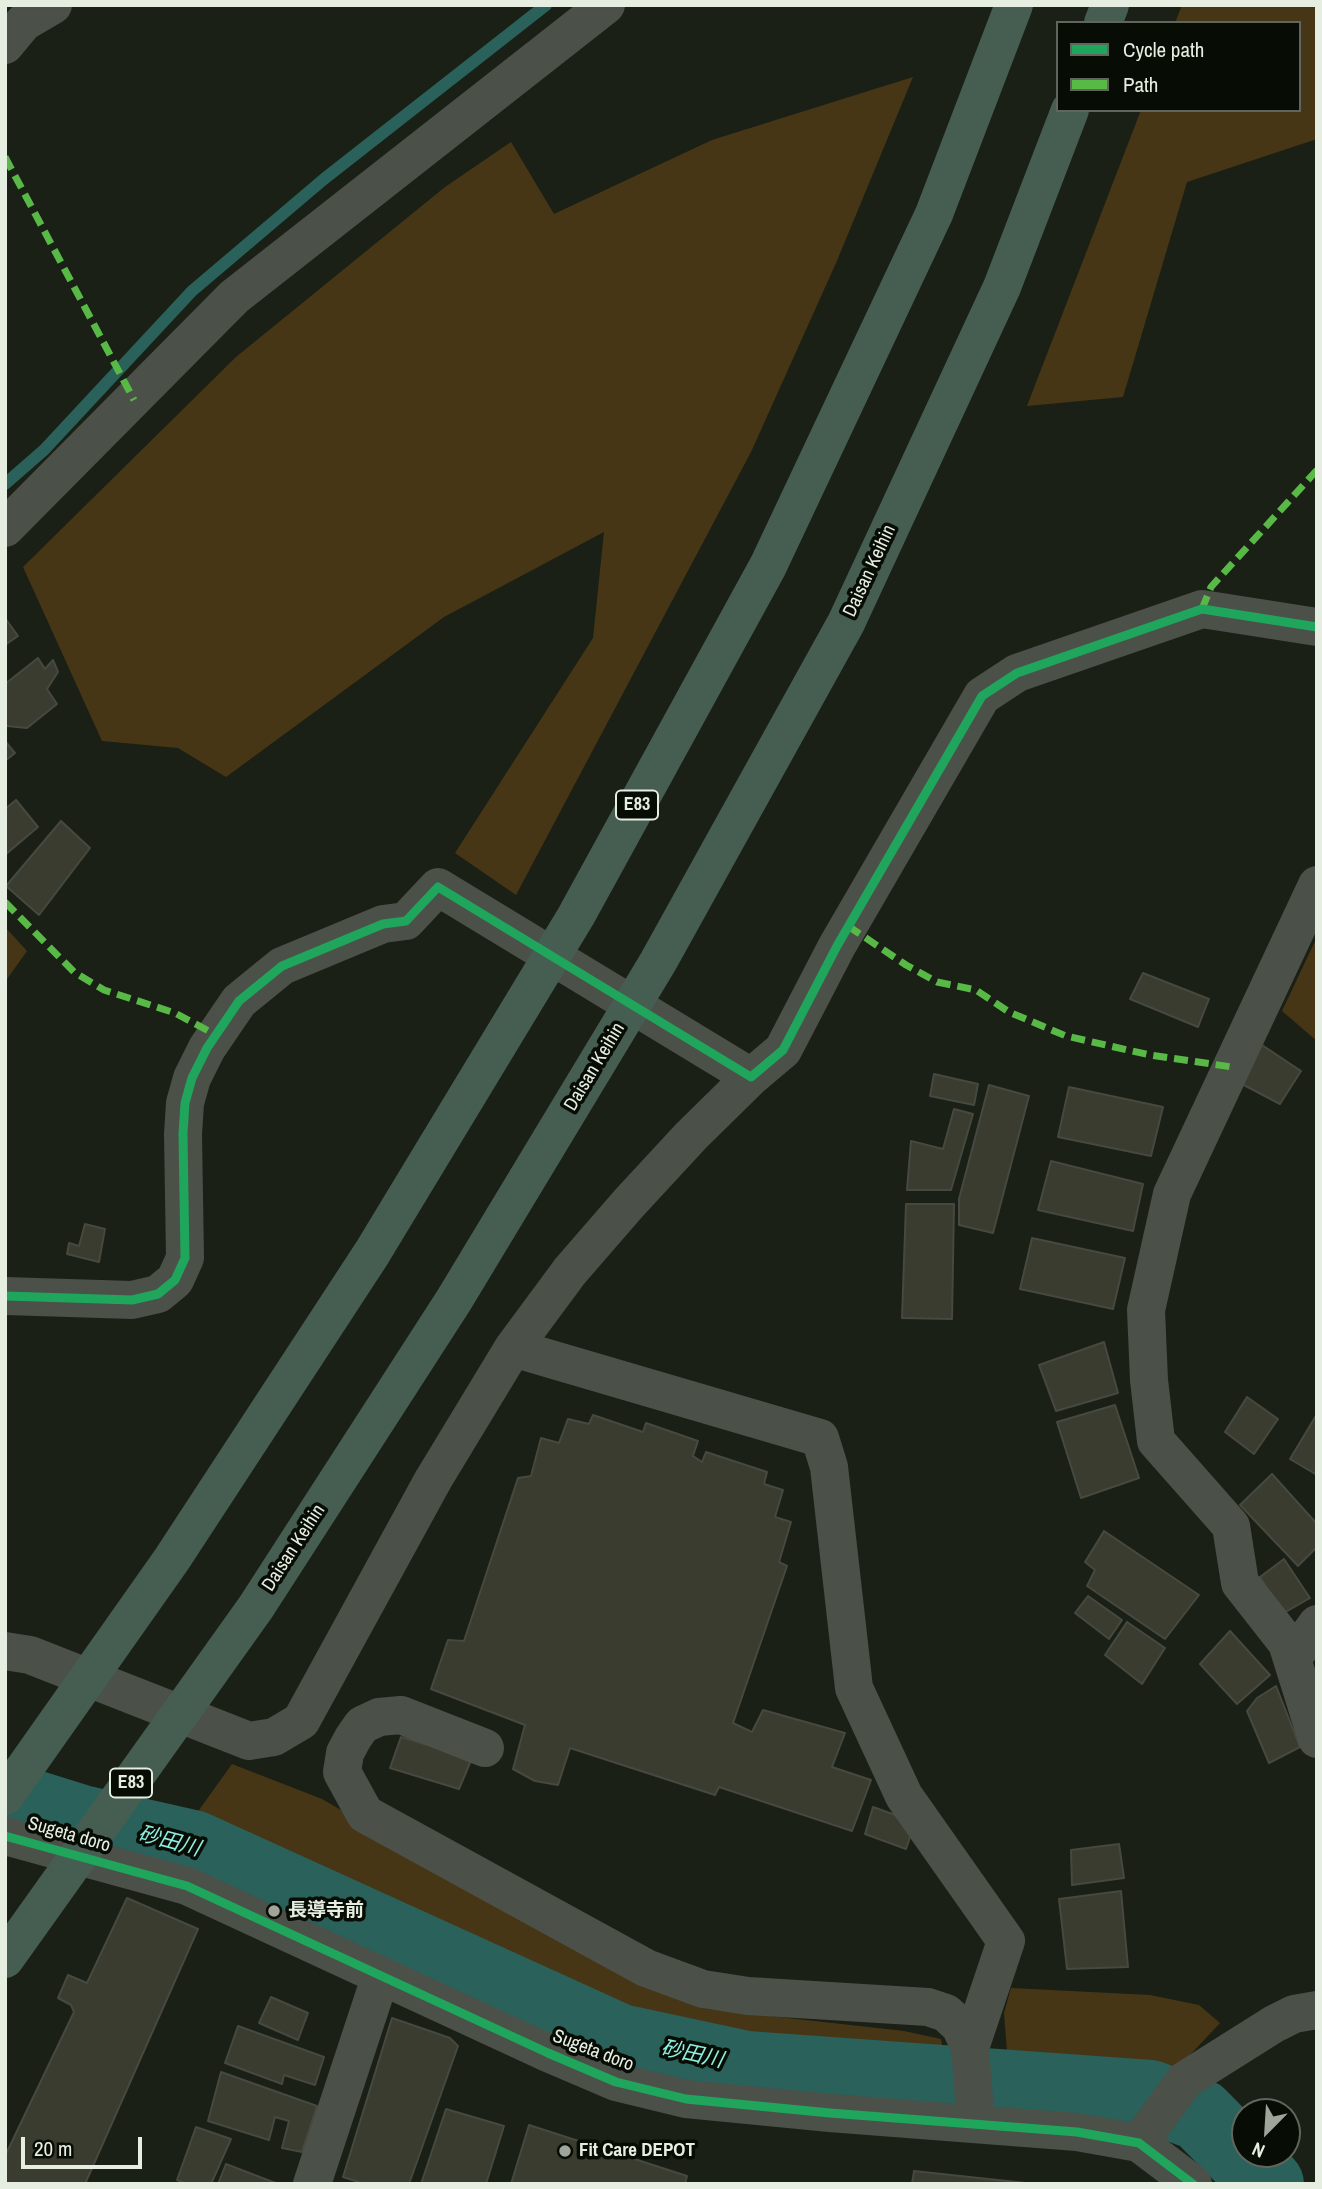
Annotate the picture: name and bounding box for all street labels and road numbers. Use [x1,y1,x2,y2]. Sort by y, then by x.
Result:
street label: Daisan Keihin [839,521,901,621]
road number: E83 [616,790,658,820]
street label: Daisan Keihin [560,1019,630,1115]
street label: Daisan Keihin [258,1500,330,1596]
road number: E83 [110,1768,152,1798]
street label: Sugeta doro [25,1812,113,1858]
street label: Sugeta doro [549,2025,637,2077]

